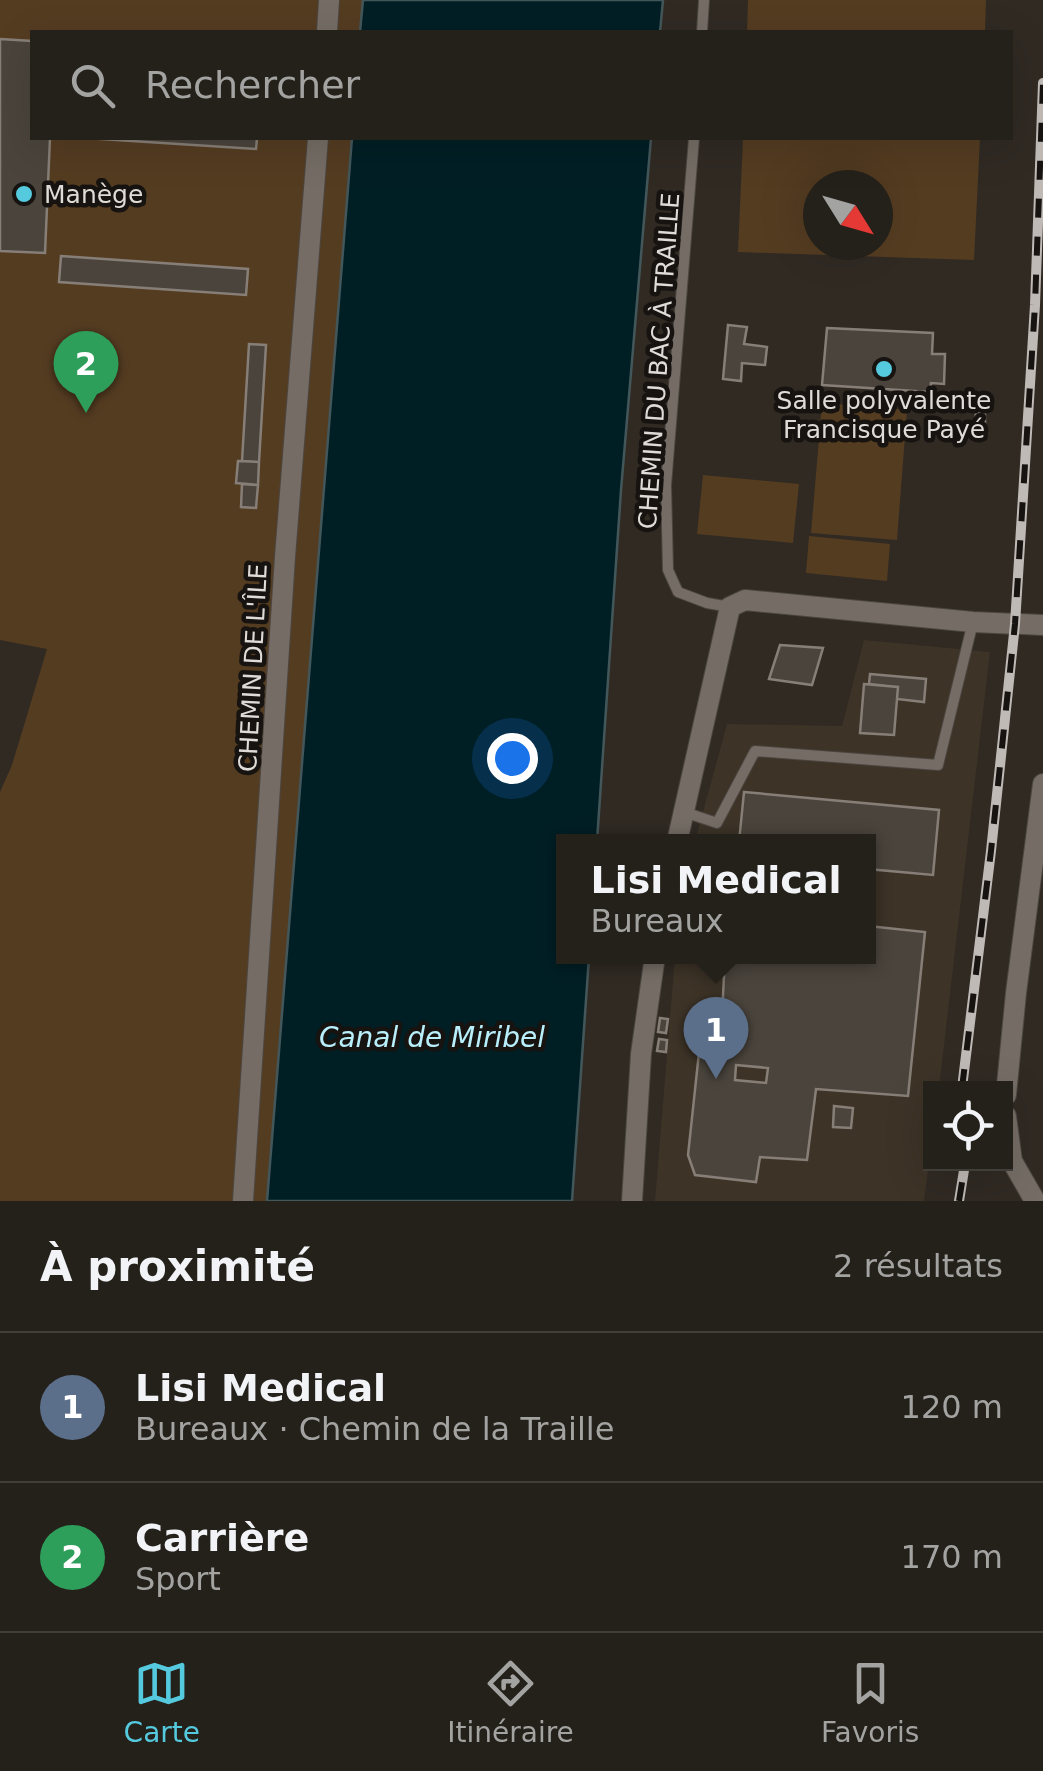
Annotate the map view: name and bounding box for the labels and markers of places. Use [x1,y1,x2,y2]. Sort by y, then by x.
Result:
place label: Manège [44,180,143,209]
marker: Manège [13,183,35,205]
pin: 2 [54,330,118,413]
marker: Salle polyvalente Francisque Payé [873,358,895,380]
place label: Salle polyvalente Francisque Payé [777,386,991,444]
pin: 1 [684,996,748,1079]

